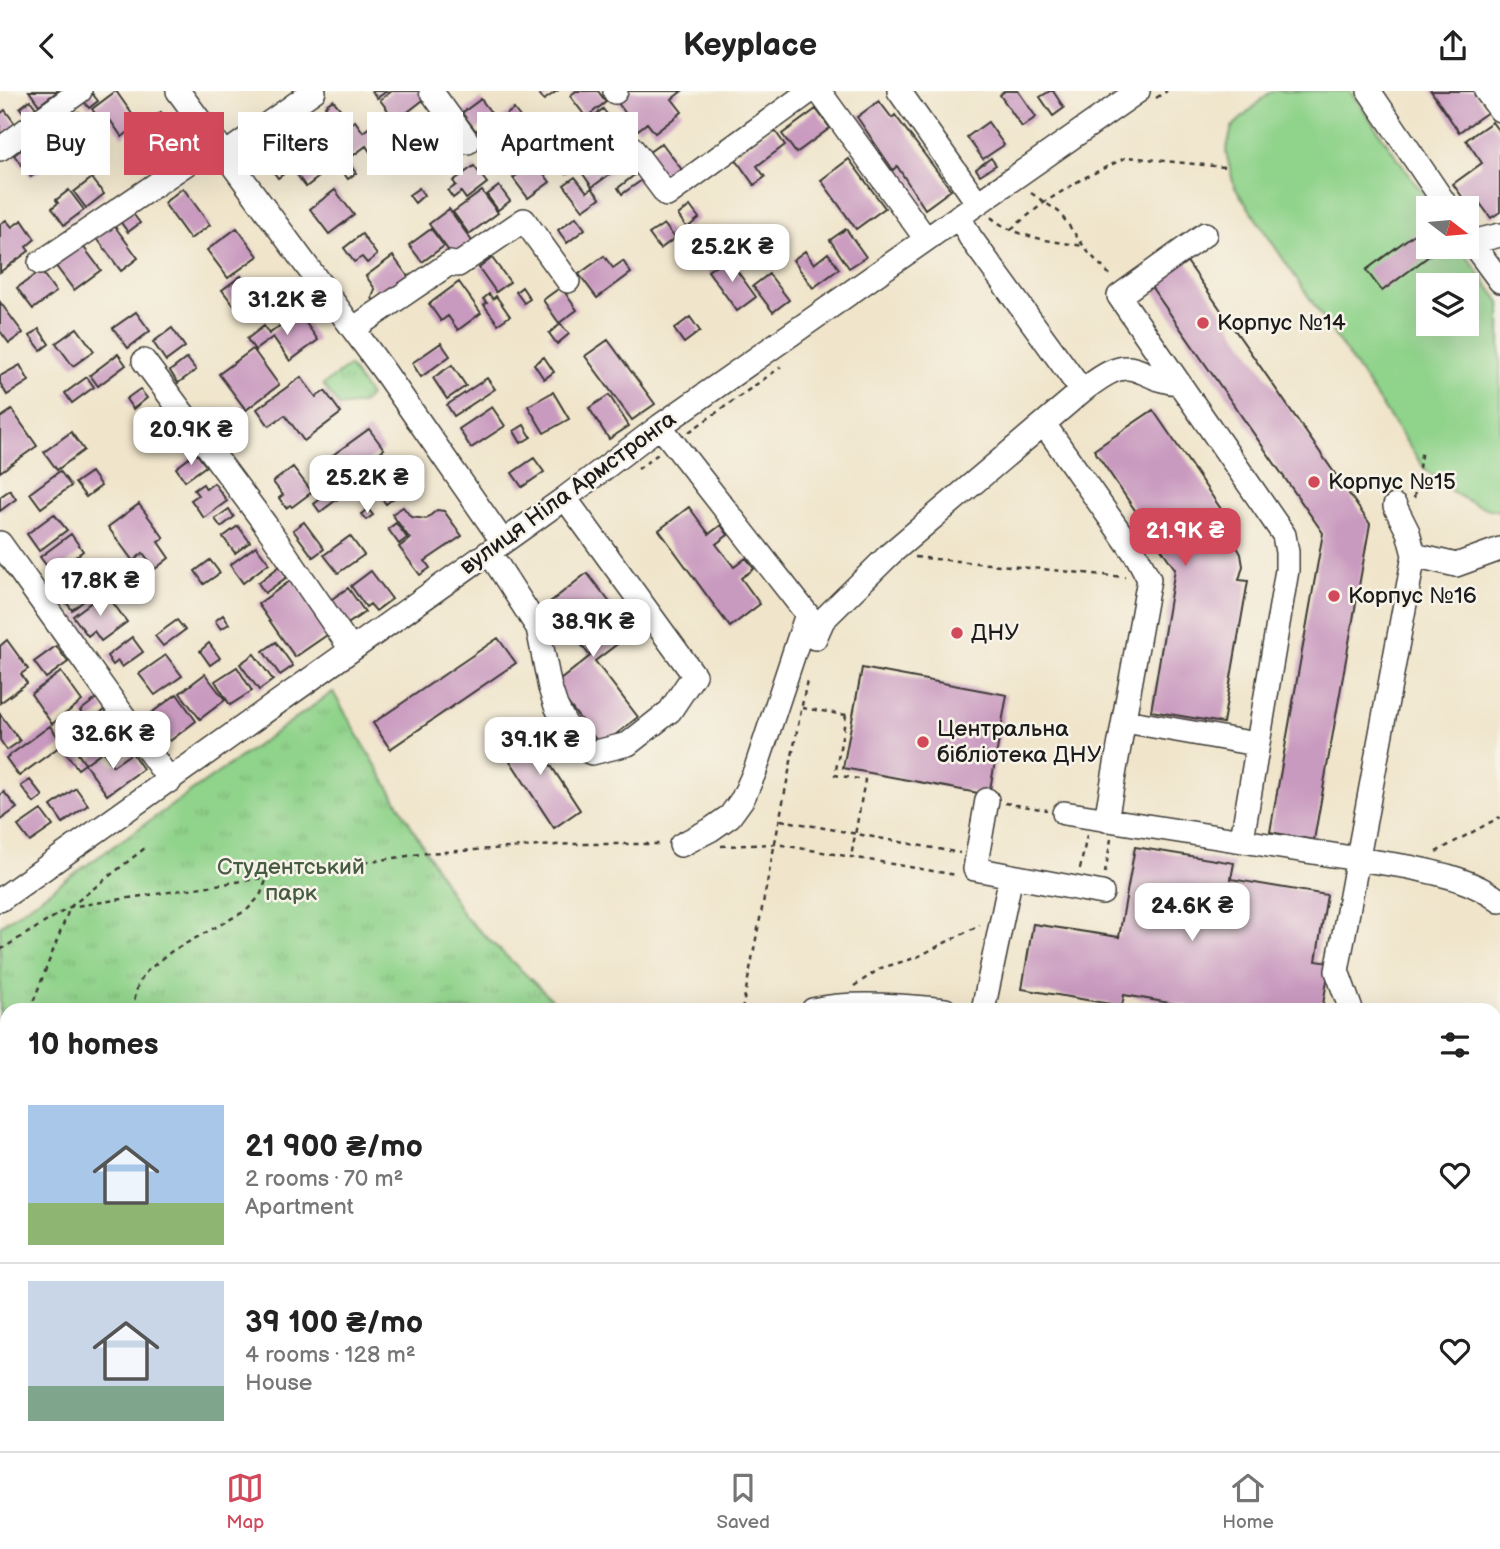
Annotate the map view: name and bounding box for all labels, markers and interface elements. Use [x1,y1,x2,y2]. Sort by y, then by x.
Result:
text: Keyplace [683,26,817,65]
icon: back [28,27,66,65]
icon: share [1434,27,1472,65]
chip: Buy [21,112,110,175]
chip: Rent [124,112,224,175]
chip: Filters [238,112,353,175]
chip: New [367,112,463,175]
chip: Apartment [477,112,638,175]
north arrow [1416,196,1479,259]
map controls [1416,196,1479,336]
pin: 25.2K ₴ [667,225,797,284]
text: 25.2K ₴ [690,233,774,261]
button: layers [1416,273,1479,336]
pin: 31.2K ₴ [222,278,352,337]
text: 31.2K ₴ [247,286,327,314]
place label: Корпус №14 [1217,309,1346,337]
marker: Корпус №14 [1195,315,1211,331]
street label: вулиця Ніла Армстронга [454,405,682,581]
pin: 20.9K ₴ [126,407,256,467]
text: 20.9K ₴ [149,416,233,444]
pin: 25.2K ₴ [302,455,432,515]
text: 25.2K ₴ [325,464,409,492]
place label: Корпус №15 [1328,468,1456,496]
marker: Корпус №15 [1306,474,1322,490]
pin: 21.9K ₴ [1120,509,1250,568]
text: 21.9K ₴ [1146,517,1224,545]
pin: 17.8K ₴ [35,559,165,618]
text: 17.8K ₴ [61,567,139,595]
place label: Корпус №16 [1348,582,1477,610]
marker: Корпус №16 [1326,588,1342,604]
pin: 38.9K ₴ [528,599,658,659]
text: 38.9K ₴ [552,608,634,636]
place label: ДНУ [971,619,1019,647]
marker: ДНУ [949,625,965,641]
pin: 32.6K ₴ [48,711,178,771]
place label: Центральна бібліотека ДНУ [937,715,1102,769]
pin: 39.1K ₴ [475,717,605,777]
text: 32.6K ₴ [71,720,155,748]
text: 39.1K ₴ [501,726,579,754]
marker: Центральна бібліотека ДНУ [915,734,931,750]
park label: Студентський парк [217,853,365,907]
pin: 24.6K ₴ [1127,883,1257,943]
text: 24.6K ₴ [1151,892,1233,920]
icon: filters [1436,1026,1474,1064]
text: 10 homes [28,1027,159,1063]
text: 21 900 ₴/mo [245,1129,423,1165]
icon: home [84,1133,168,1217]
icon: heart [1436,1156,1474,1194]
text: 2 rooms · 70 m² [245,1165,404,1193]
text: Apartment [245,1193,354,1221]
text: 39 100 ₴/mo [245,1305,423,1341]
icon: home [84,1309,168,1393]
icon: heart [1436,1332,1474,1370]
text: 4 rooms · 128 m² [245,1341,416,1369]
text: House [245,1369,312,1397]
tab: Map [226,1469,264,1534]
tab: Saved [717,1469,770,1534]
tab: Home [1222,1469,1274,1534]

